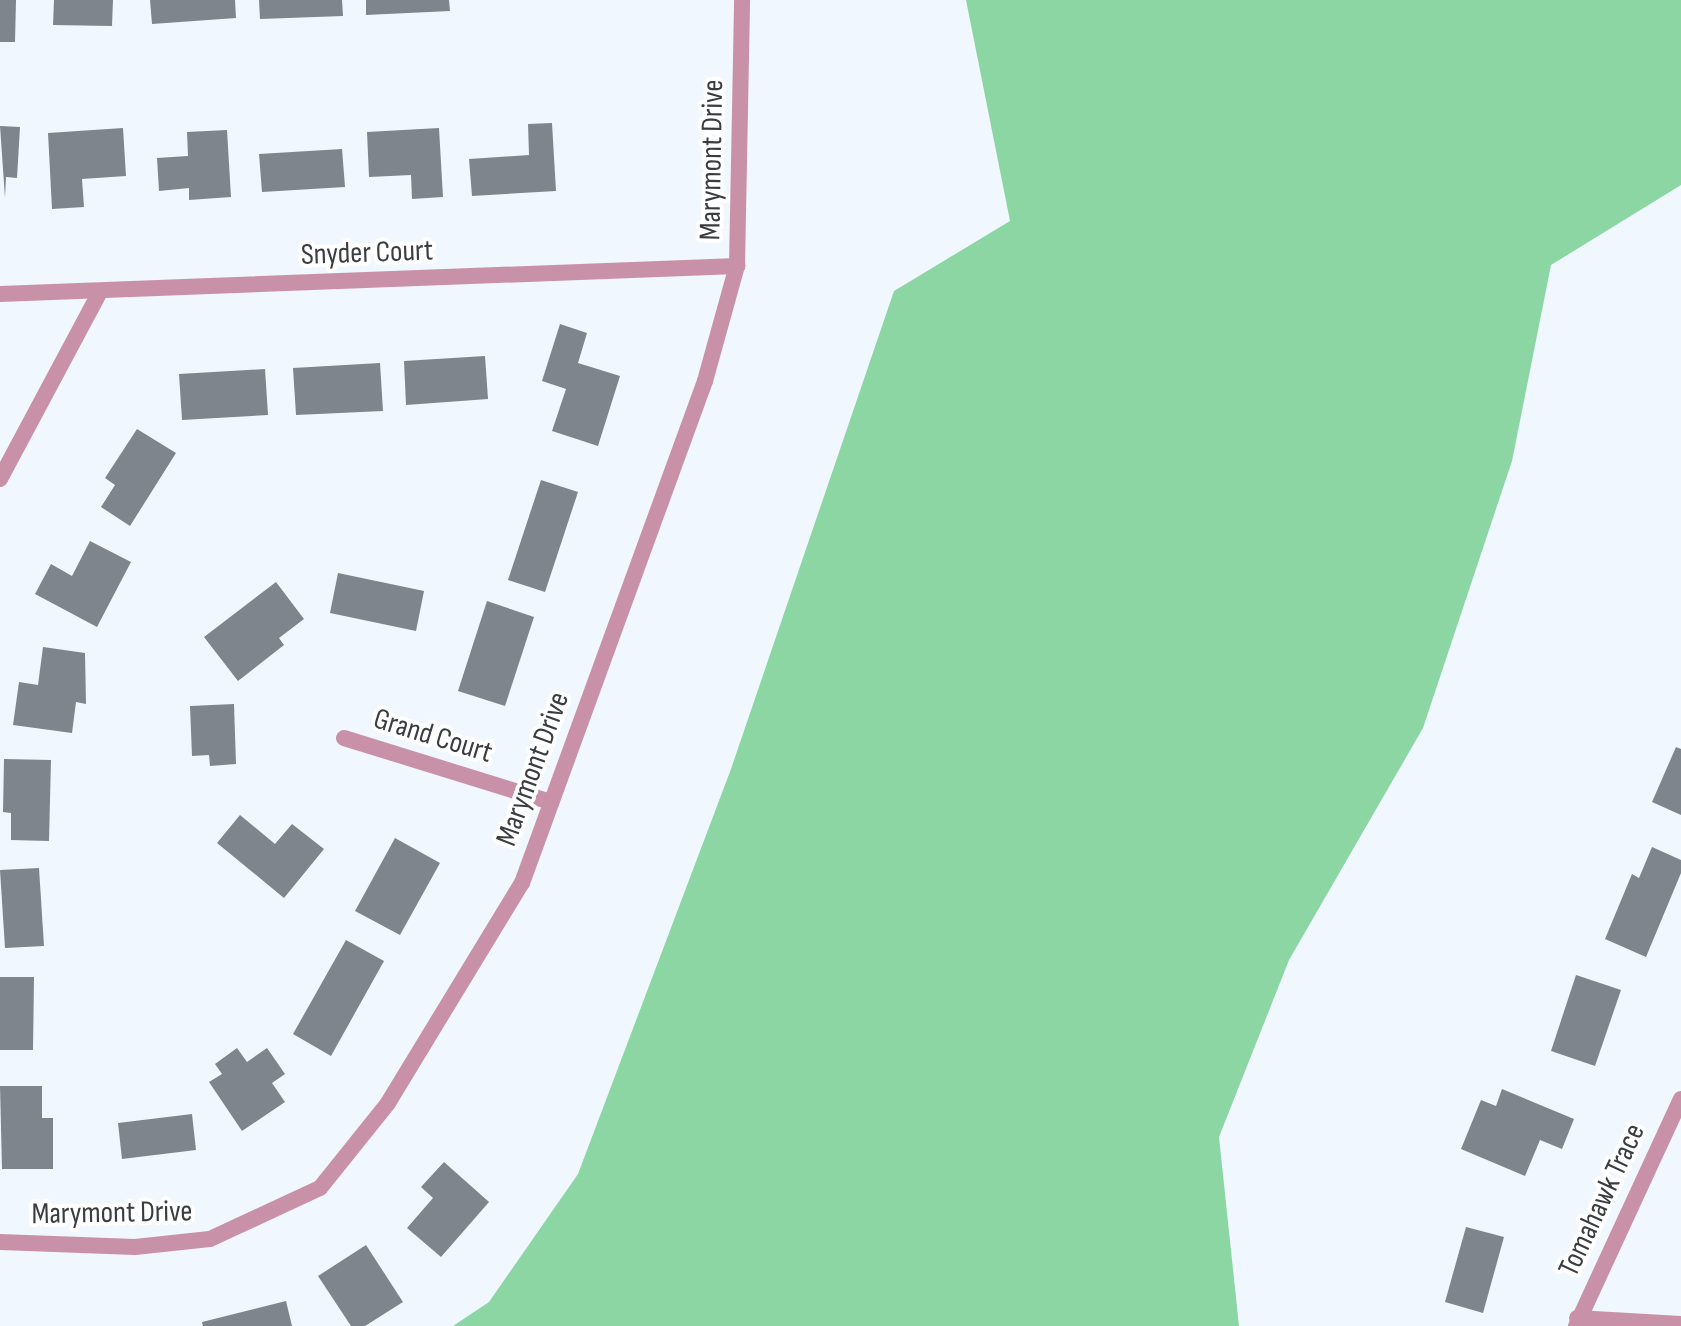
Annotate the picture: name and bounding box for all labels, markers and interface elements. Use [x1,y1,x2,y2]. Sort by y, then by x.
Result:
street label: Marymont Drive [693,79,731,241]
street label: Snyder Court [300,233,434,273]
street label: Marymont Drive [489,687,577,851]
street label: Grand Court [369,701,497,771]
street label: Tomahawk Trace [1551,1118,1653,1282]
street label: Marymont Drive [31,1194,193,1232]

